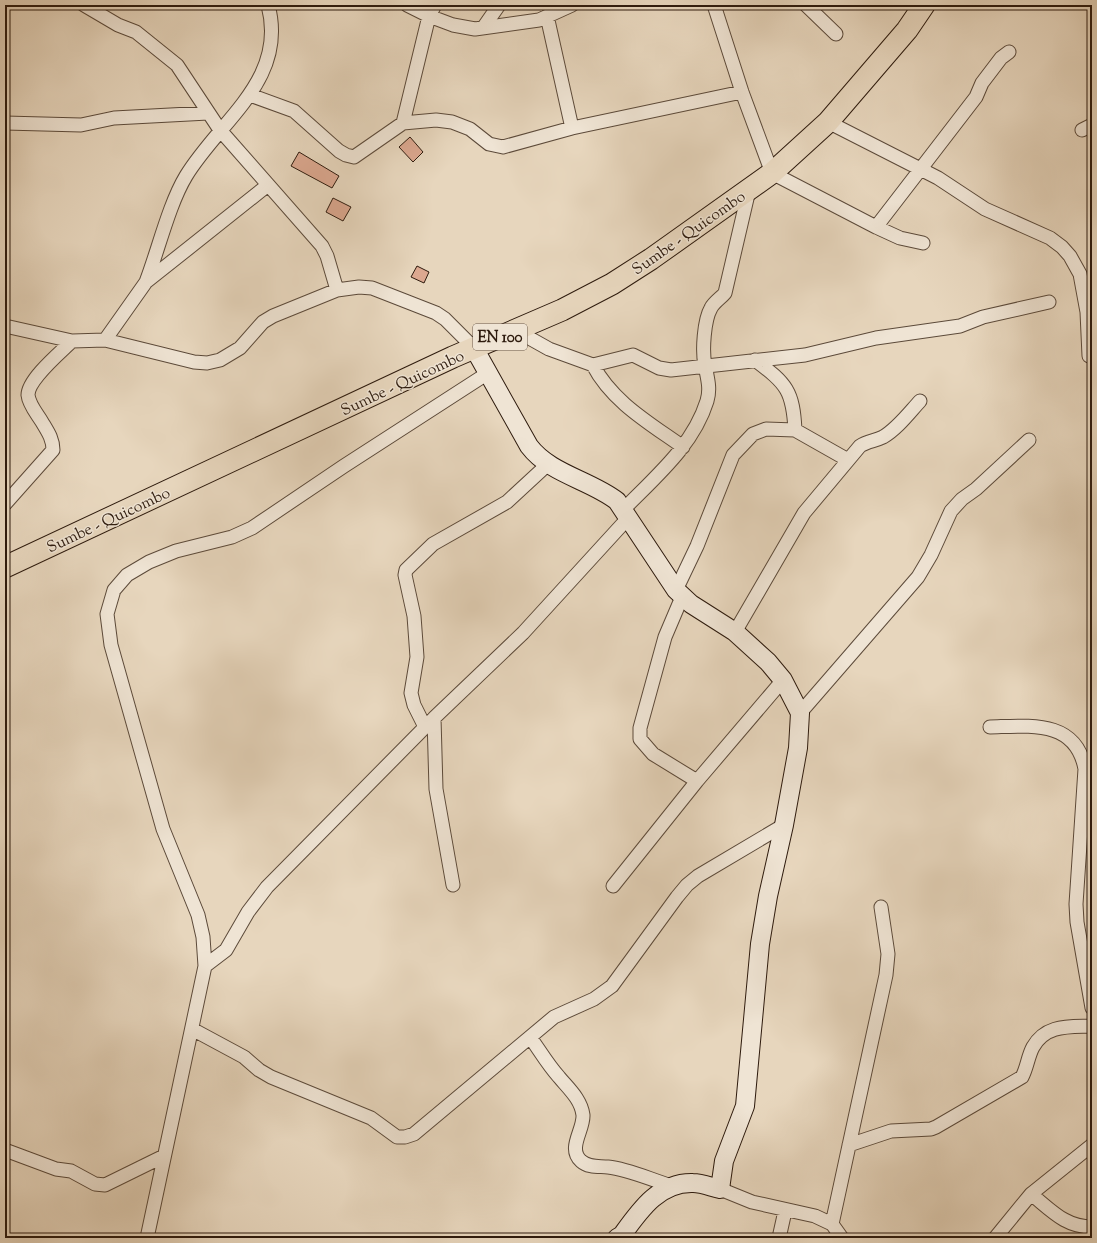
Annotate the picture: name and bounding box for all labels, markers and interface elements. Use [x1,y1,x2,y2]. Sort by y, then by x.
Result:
street label: Sumbe - Quicombo [628,186,751,282]
road number: EN 100 [473,324,527,350]
street label: Sumbe - Quicombo [337,345,469,423]
street label: Sumbe - Quicombo [43,482,175,560]

